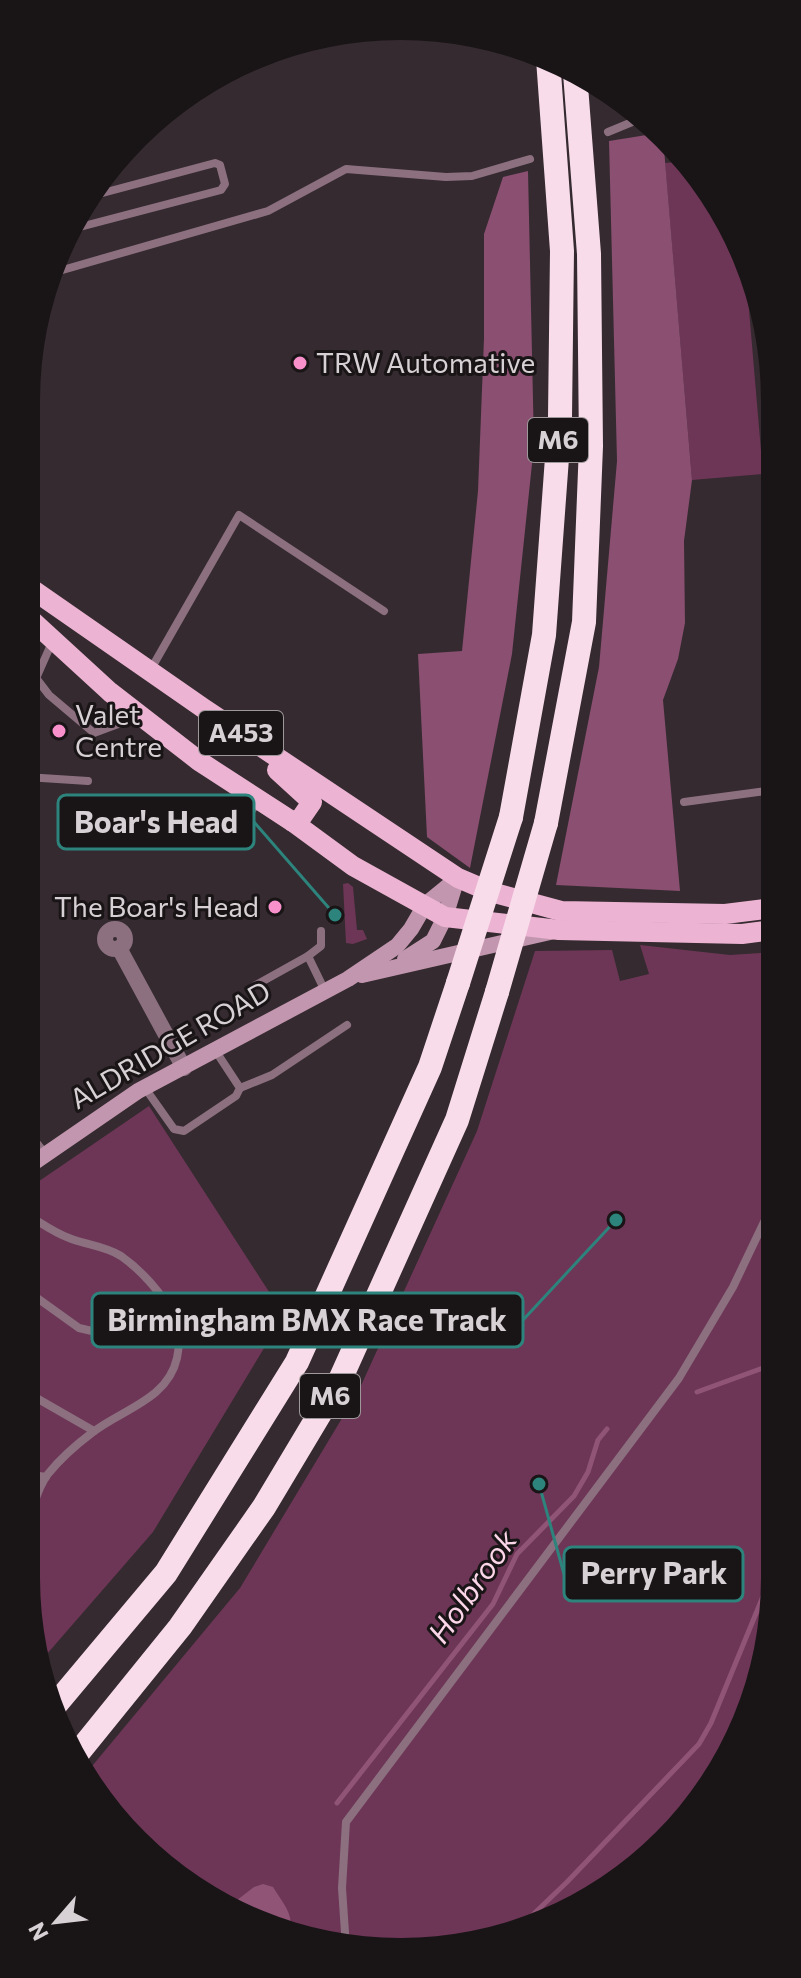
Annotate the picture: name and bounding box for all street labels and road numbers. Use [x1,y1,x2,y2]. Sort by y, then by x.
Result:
road number: M6 [528,418,588,462]
road number: A453 [199,711,283,755]
street label: ALDRIDGE ROAD [63,973,276,1115]
road number: M6 [300,1374,360,1418]

